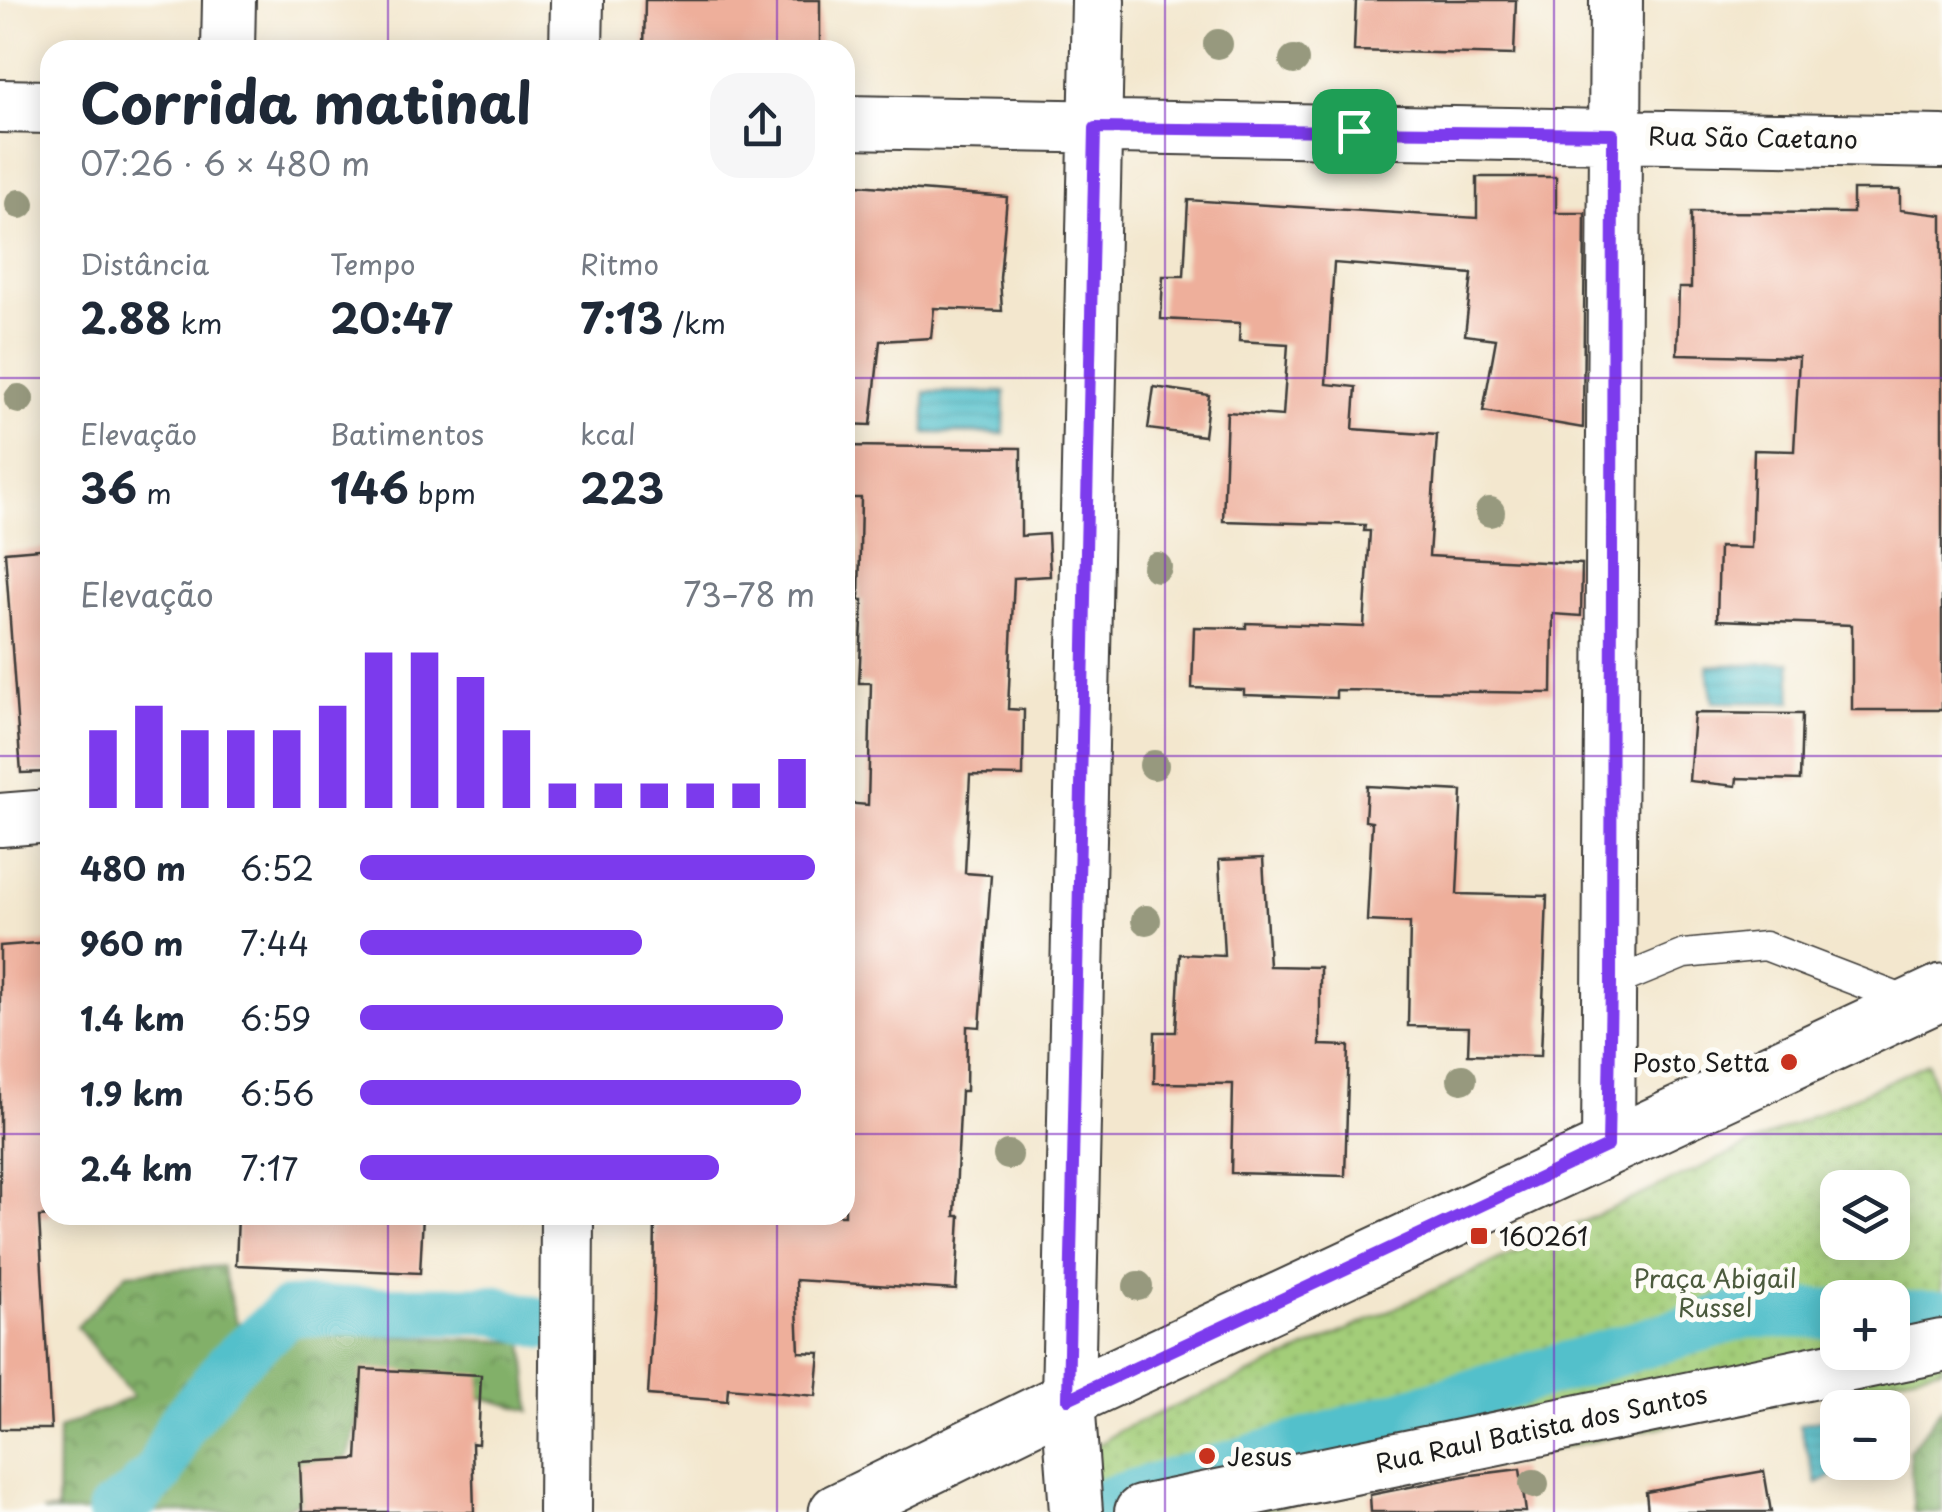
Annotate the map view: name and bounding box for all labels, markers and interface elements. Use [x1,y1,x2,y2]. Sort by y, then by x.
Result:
text: Corrida matinal [80,60,532,143]
button: share [710,73,815,178]
pin [1312,89,1397,174]
icon: arrive [1327,104,1382,159]
street label: Rua São Caetano [1648,116,1858,158]
text: 07:26 · 6 × 480 m [80,139,370,187]
text: Distância [80,242,209,285]
text: Tempo [330,242,416,285]
text: Ritmo [580,242,659,285]
text: 2.88 [80,285,171,348]
text: 20:47 [330,285,453,348]
text: 7:13 [580,285,663,348]
text: km [171,301,223,344]
text: /km [663,301,726,344]
text: Elevação [80,412,197,455]
text: Batimentos [330,412,484,455]
text: kcal [580,412,636,455]
text: 36 [80,455,137,518]
text: 146 [330,455,409,518]
text: 223 [580,455,664,518]
text: m [137,471,172,514]
text: bpm [409,471,476,514]
text: Elevação [80,570,214,618]
text: 73–78 m [683,570,815,618]
text: 480 m [80,844,186,892]
text: 6:52 [240,844,314,892]
text: 960 m [80,919,184,967]
text: 7:44 [240,919,309,967]
text: 1.4 km [80,994,185,1042]
text: 6:59 [240,994,312,1042]
place label: Posto Setta [1633,1043,1769,1081]
marker: Posto Setta [1778,1051,1800,1073]
text: 1.9 km [80,1069,184,1117]
text: 6:56 [240,1069,314,1117]
text: 2.4 km [80,1144,193,1192]
text: 7:17 [240,1144,298,1192]
map controls [1820,1170,1910,1480]
button: layers [1820,1170,1910,1260]
place label: 160261 [1499,1217,1588,1255]
marker: 160261 [1468,1225,1490,1247]
park label: Praça Abigail Russel [1633,1259,1797,1326]
button: + [1820,1280,1910,1370]
street label: Rua Raul Batista dos Santos [1372,1374,1710,1482]
button: − [1820,1390,1910,1480]
place label: Jesus [1227,1437,1292,1475]
marker: Jesus [1196,1445,1218,1467]

